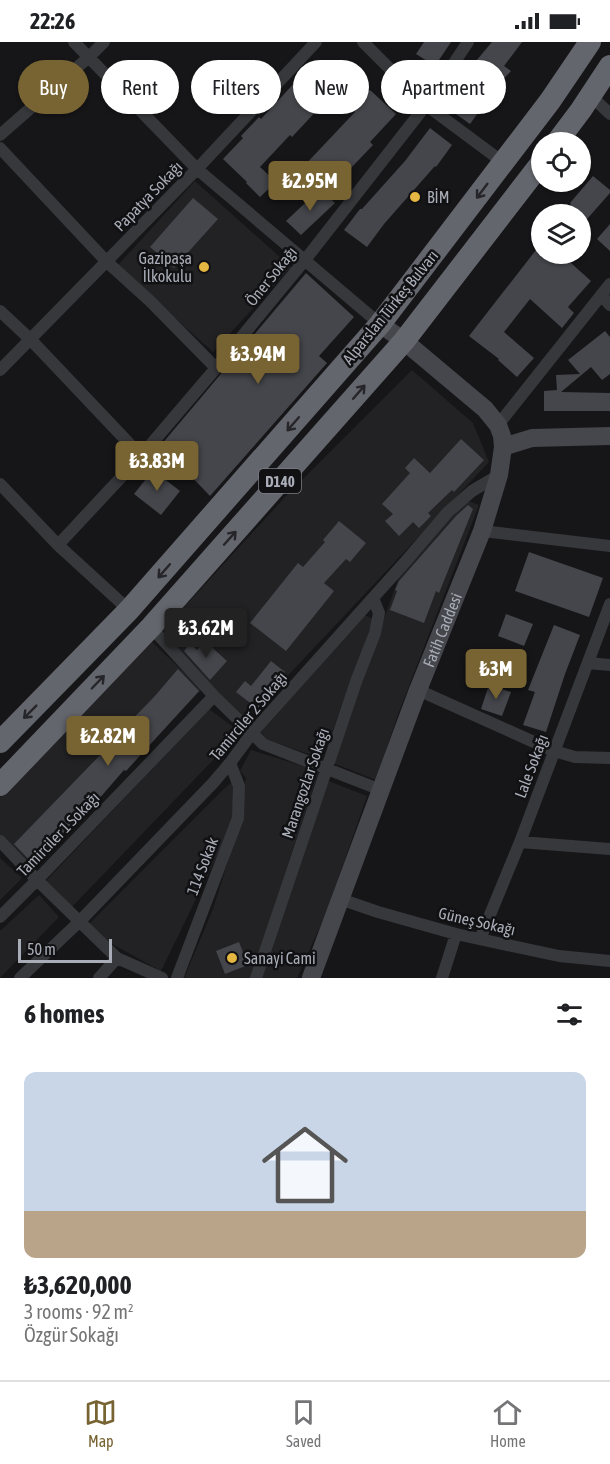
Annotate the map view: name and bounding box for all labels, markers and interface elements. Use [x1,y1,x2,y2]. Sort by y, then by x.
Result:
text: 22:26 [30,8,75,34]
chip: Buy [18,60,89,114]
chip: Rent [101,60,179,114]
chip: Filters [191,60,281,114]
chip: New [293,60,369,114]
chip: Apartment [381,60,506,114]
map controls [531,132,591,264]
button: locate [531,132,591,192]
street label: Papatya Sokağı [110,157,186,235]
pin: ₺2.95M [261,161,359,212]
text: ₺2.95M [282,169,338,192]
one-way arrow [475,183,488,199]
place label: BİM [427,188,449,206]
marker: BİM [408,190,422,204]
button: layers [531,204,591,264]
street label: Öner Sokağı [242,243,301,310]
street label: Alparslan Türkeş Bulvarı [339,246,442,368]
place label: Gazipaşa İlkokulu [139,249,192,285]
marker: Gazipaşa İlkokulu [197,260,211,274]
pin: ₺3.94M [209,334,307,385]
text: ₺3.94M [230,342,286,365]
one-way arrow [352,385,366,400]
one-way arrow [286,416,300,431]
pin: ₺3.83M [108,441,206,492]
text: ₺3.83M [129,449,185,472]
road number: D140 [259,469,301,493]
one-way arrow [223,530,236,546]
one-way arrow [157,563,171,578]
street label: Fatih Caddesi [419,590,465,670]
pin: ₺3.62M [157,608,255,659]
text: ₺3.62M [178,616,234,639]
pin: ₺3M [467,649,525,700]
text: ₺3M [480,657,512,680]
street label: Tamirciler 2 Sokağı [206,668,291,765]
one-way arrow [91,675,105,690]
one-way arrow [22,704,37,719]
pin: ₺2.82M [59,716,157,767]
text: ₺2.82M [80,724,136,747]
street label: Marangozlar Sokağı [278,726,333,841]
street label: Lale Sokağı [511,732,552,801]
street label: Tamirciler 1 Sokağı [13,788,103,881]
street label: 114 Sokak [183,835,221,897]
street label: Güneş Sokağı [437,903,517,940]
scale bar [18,936,112,964]
text: 50 m [27,940,56,958]
place label: Sanayi Cami [244,949,316,968]
marker: Sanayi Cami [225,951,239,965]
icon: filters [553,998,586,1031]
text: 6 homes [24,999,104,1029]
icon: home [251,1111,359,1219]
text: ₺3,620,000 [24,1270,132,1300]
text: 3 rooms · 92 m² [24,1300,134,1323]
text: Özgür Sokağı [24,1323,119,1346]
tab: Map [84,1396,117,1450]
tab: Saved [286,1396,321,1450]
tab: Home [490,1396,526,1450]

